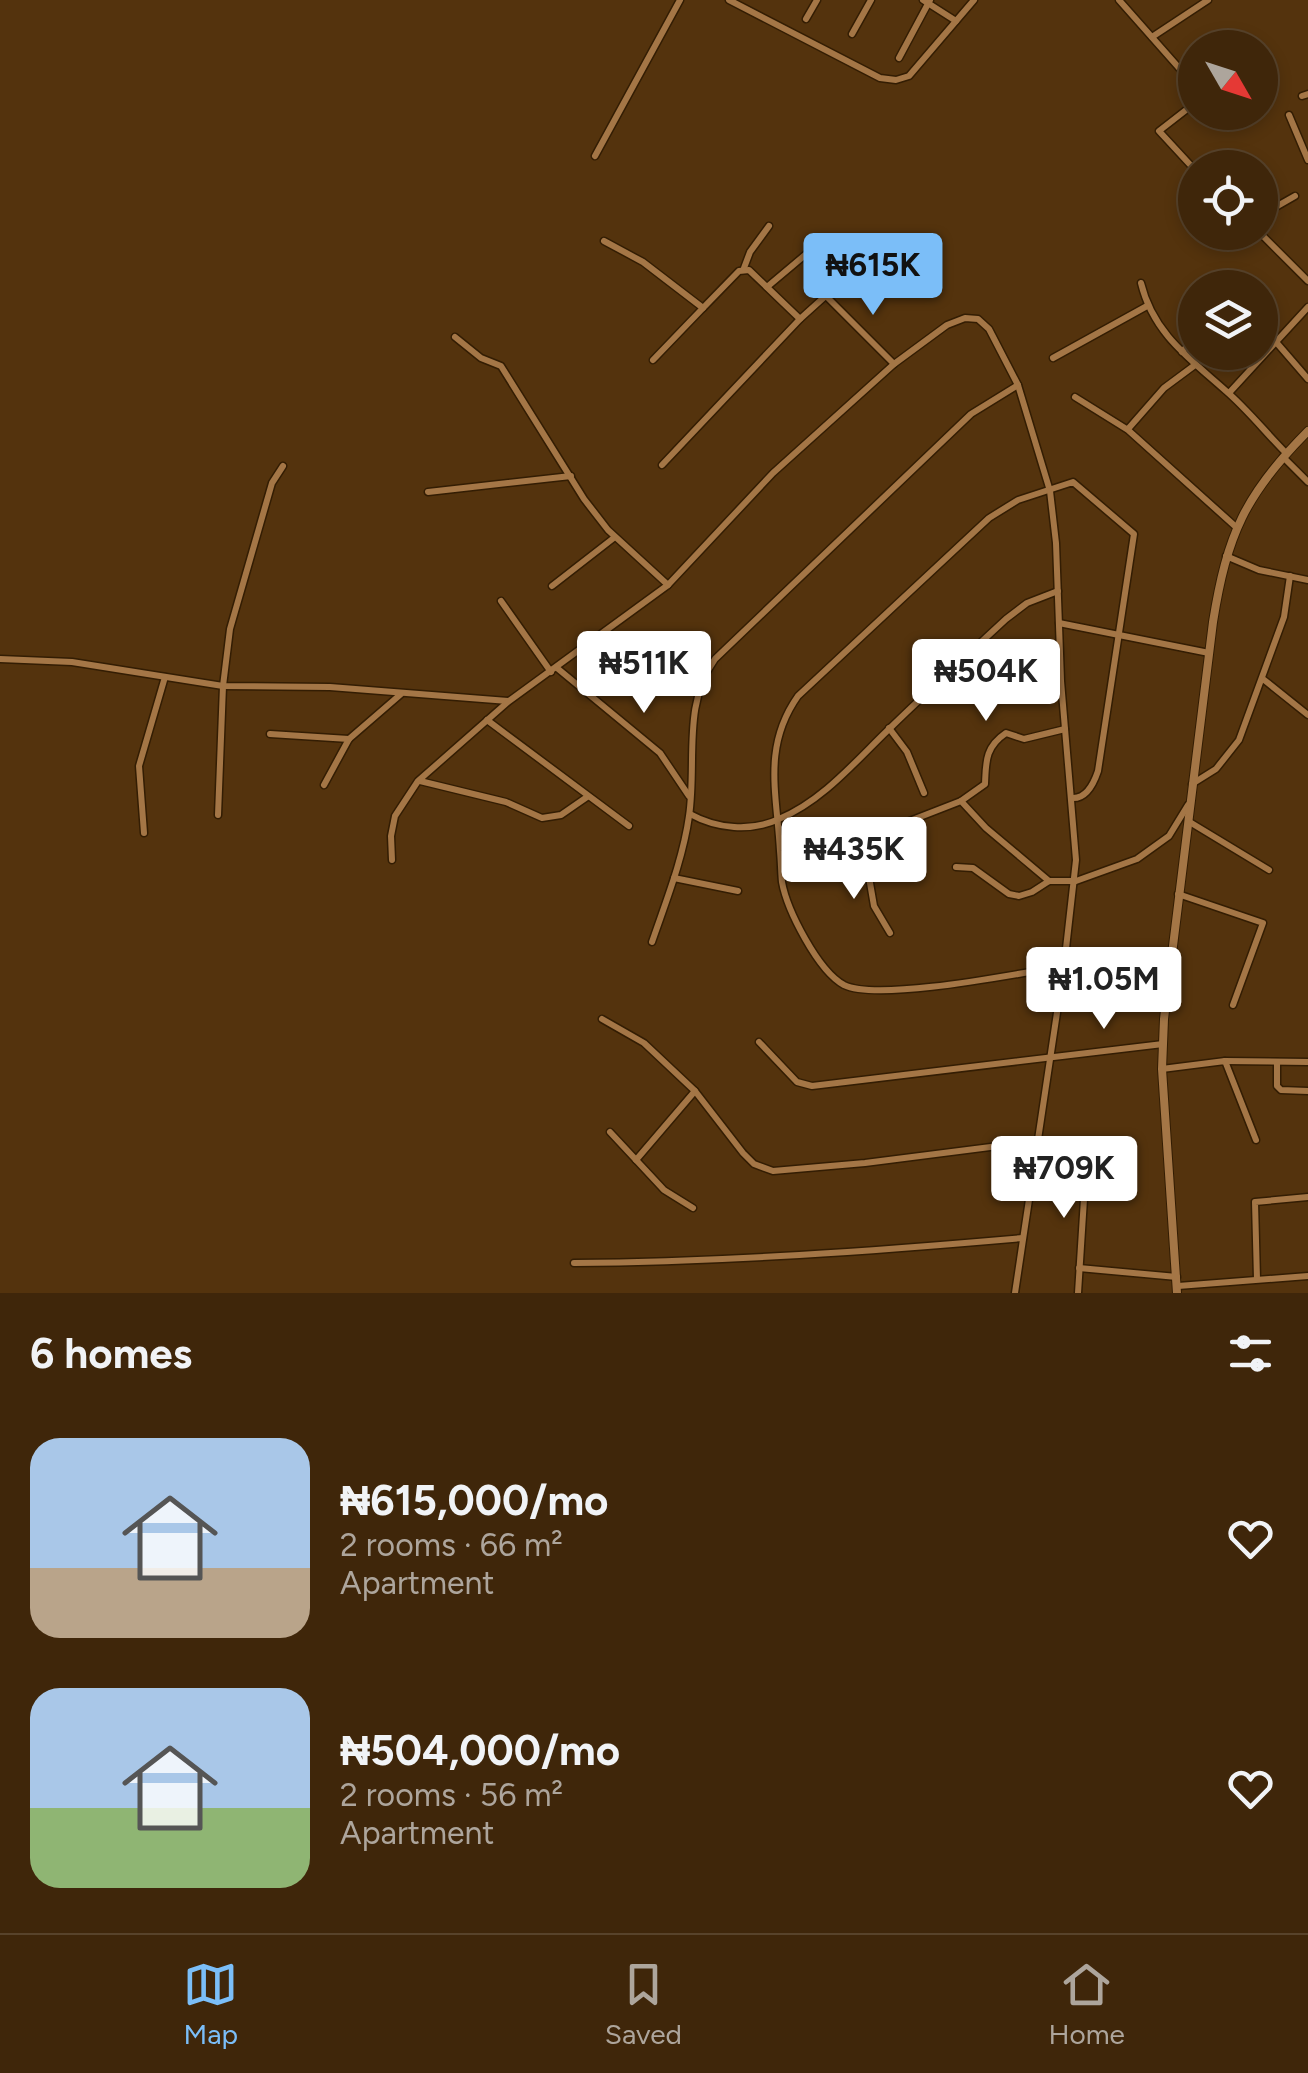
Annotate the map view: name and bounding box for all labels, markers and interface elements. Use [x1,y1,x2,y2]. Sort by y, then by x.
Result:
north arrow [1178,30,1278,130]
map controls [1178,30,1278,370]
button: locate [1178,150,1278,250]
pin: ₦615K [803,233,943,318]
text: ₦615K [825,246,921,284]
button: layers [1178,270,1278,370]
pin: ₦511K [574,631,714,716]
pin: ₦504K [916,639,1056,724]
text: ₦511K [599,644,689,682]
text: ₦504K [934,652,1038,690]
pin: ₦435K [784,817,924,902]
text: ₦435K [803,830,905,868]
pin: ₦1.05M [1023,947,1185,1032]
text: ₦1.05M [1048,960,1160,998]
pin: ₦709K [994,1136,1134,1221]
text: ₦709K [1013,1149,1115,1187]
icon: filters [1223,1326,1278,1381]
text: 6 homes [30,1328,192,1379]
text: ₦615,000/mo [340,1475,608,1526]
icon: home [110,1478,230,1598]
icon: heart [1223,1511,1278,1566]
text: 2 rooms · 66 m² [340,1526,563,1564]
text: Apartment [340,1564,494,1602]
text: ₦504,000/mo [340,1725,620,1776]
icon: home [110,1728,230,1848]
icon: heart [1223,1761,1278,1816]
text: 2 rooms · 56 m² [340,1776,563,1814]
text: Apartment [340,1814,494,1852]
tab: Map [183,1957,238,2051]
tab: Saved [605,1957,682,2051]
tab: Home [1048,1957,1125,2051]

